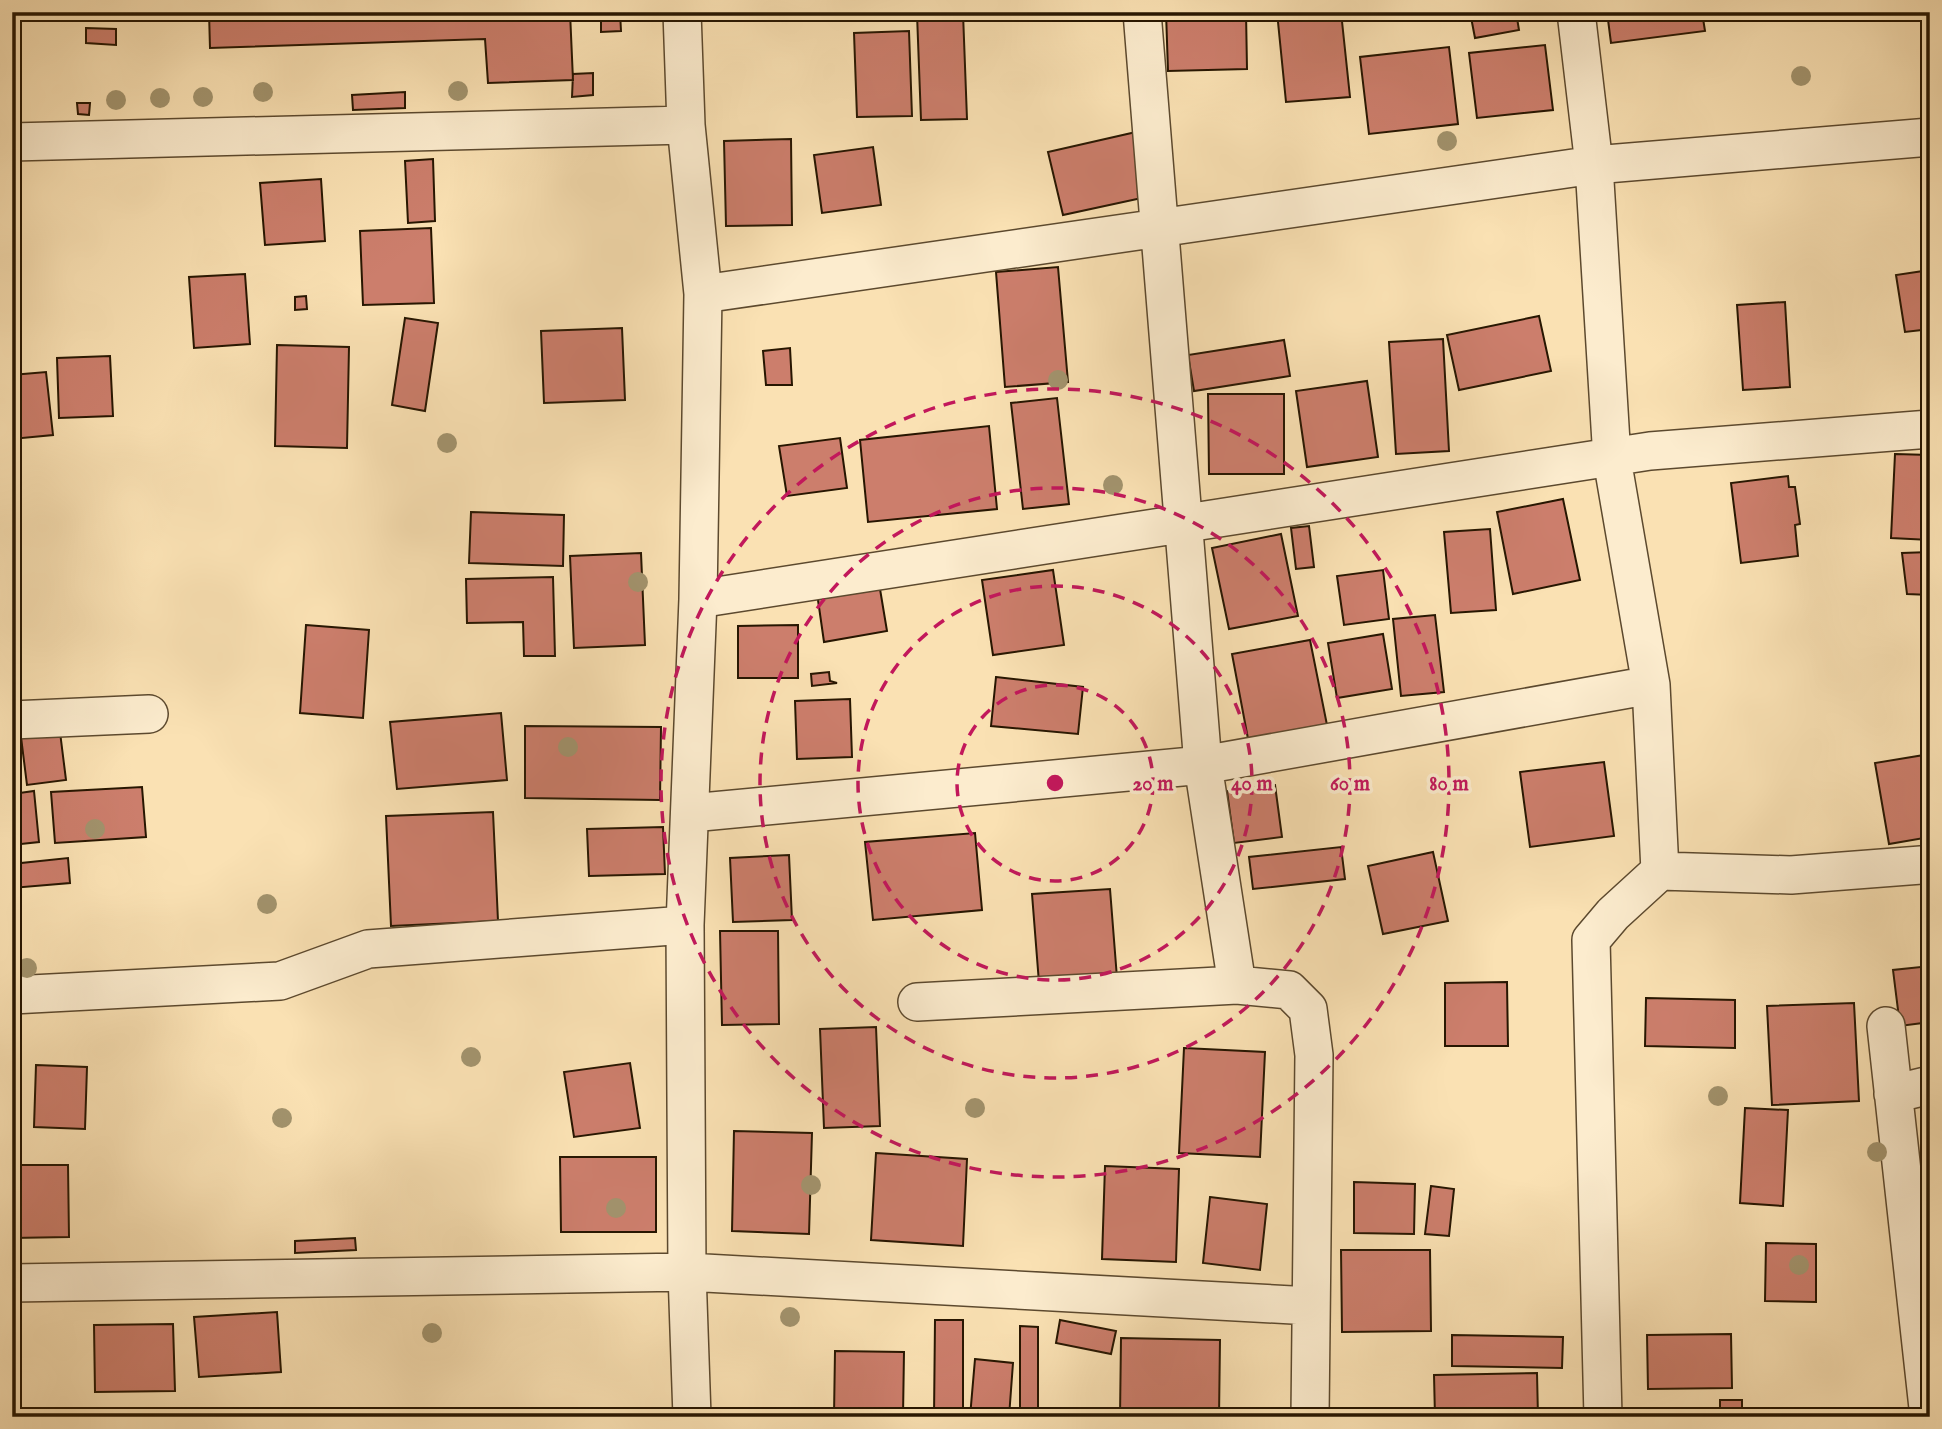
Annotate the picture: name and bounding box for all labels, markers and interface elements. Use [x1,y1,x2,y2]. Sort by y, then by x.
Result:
centre of rings [1043,771,1067,795]
text: 20 m [1133,771,1174,798]
text: 40 m [1231,771,1273,798]
text: 60 m [1330,771,1371,798]
text: 80 m [1429,771,1469,798]

